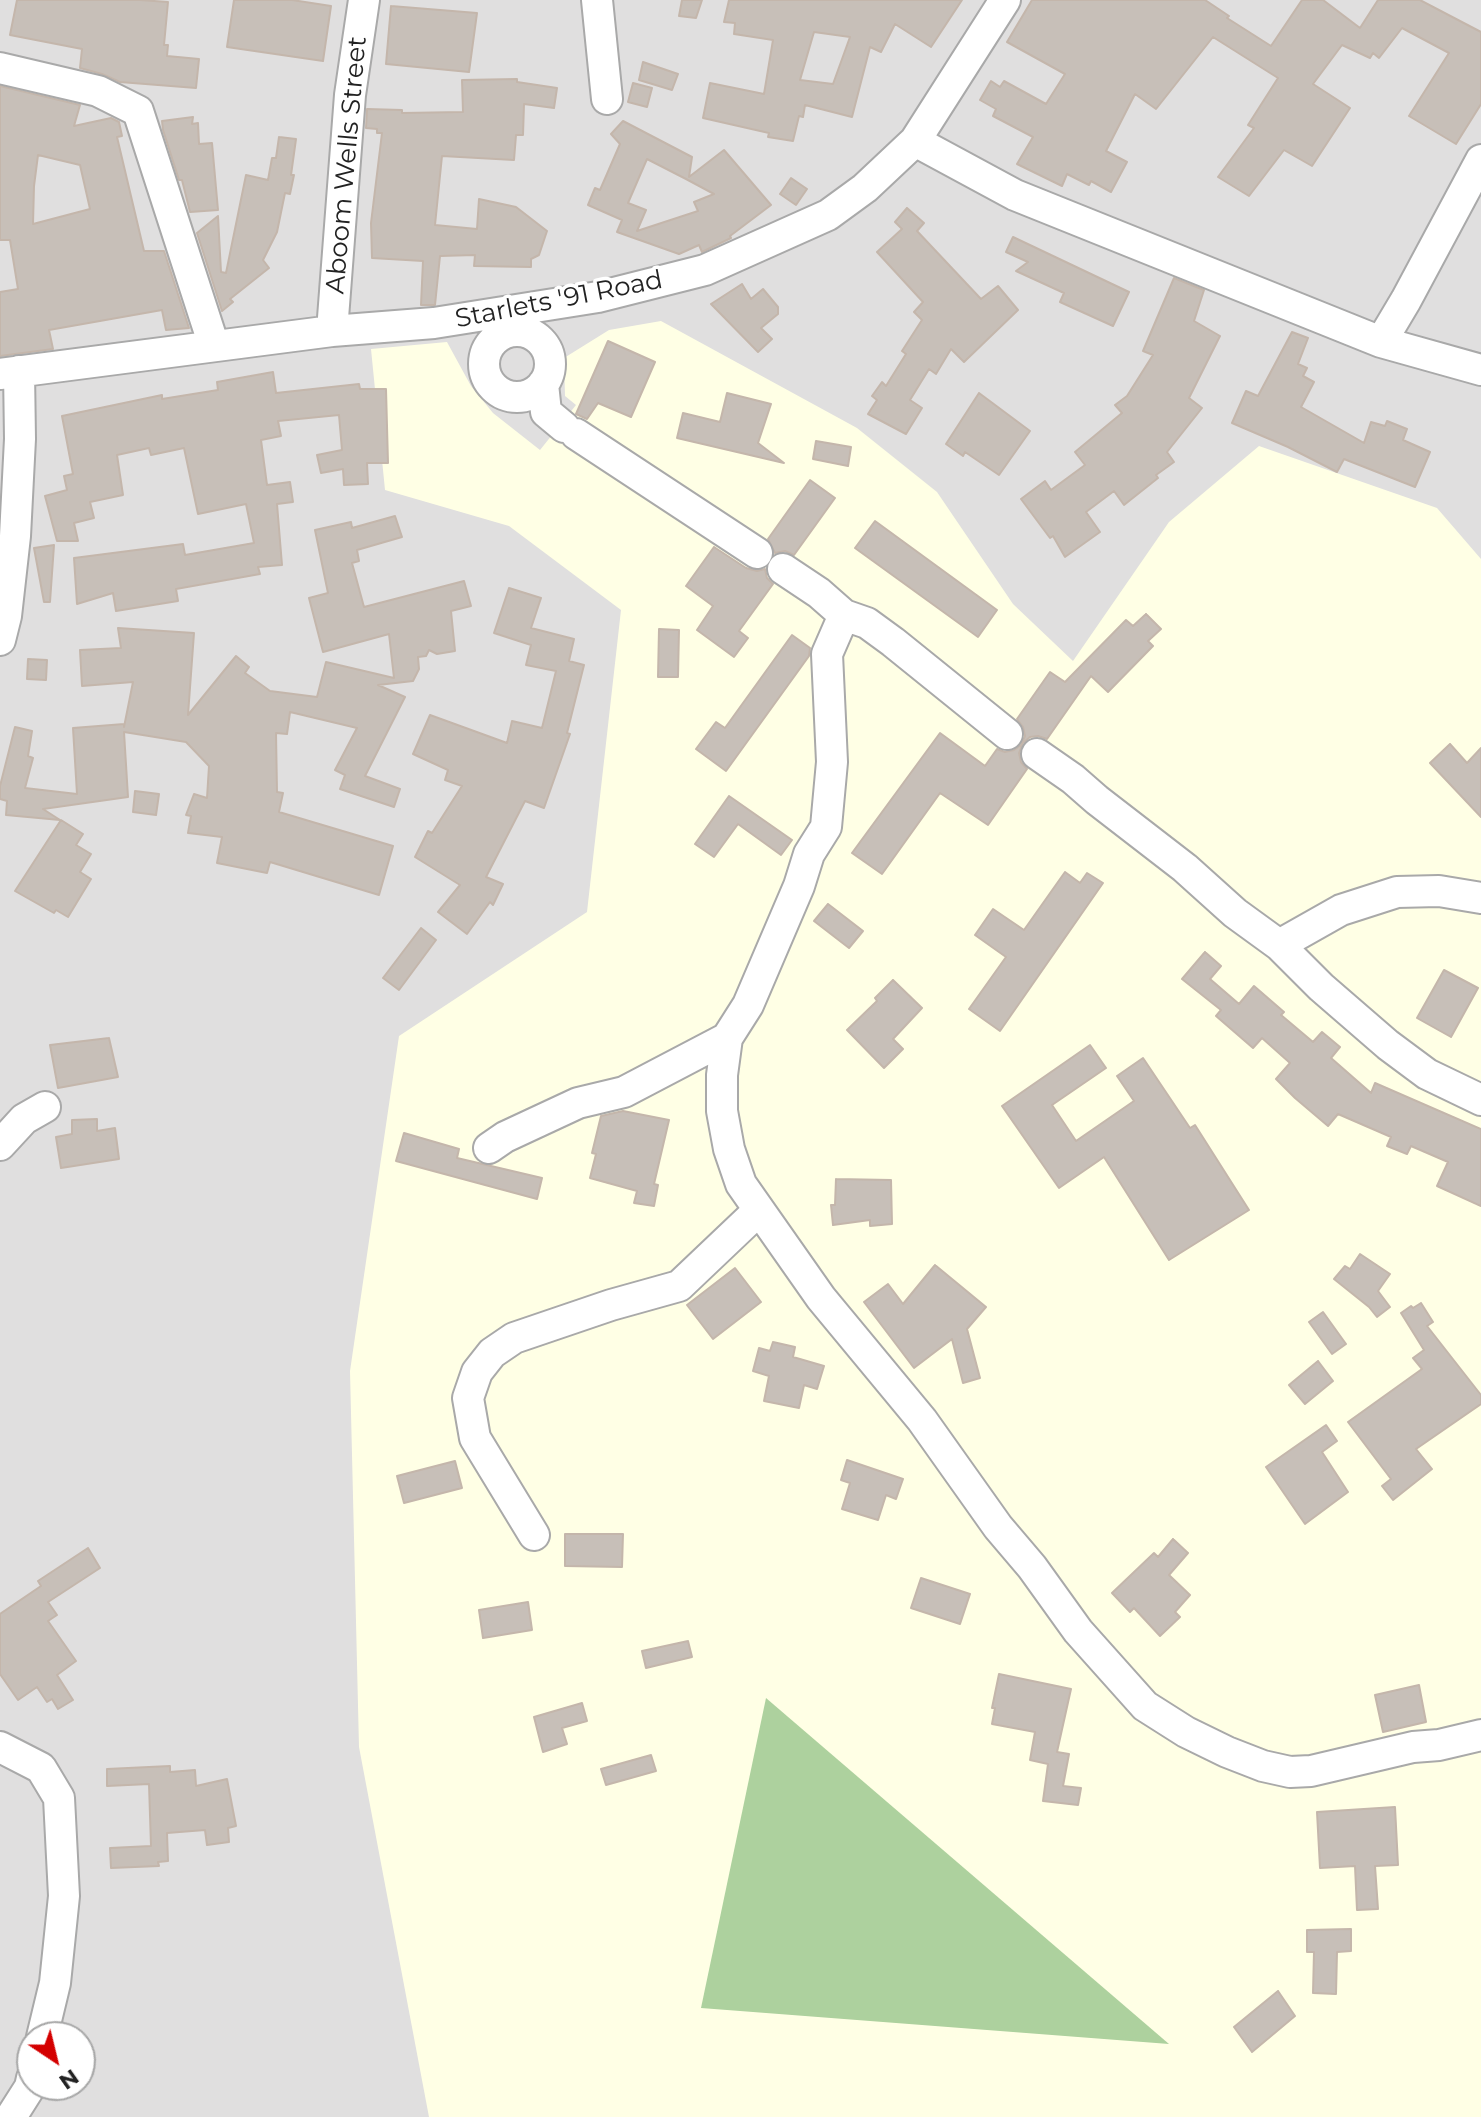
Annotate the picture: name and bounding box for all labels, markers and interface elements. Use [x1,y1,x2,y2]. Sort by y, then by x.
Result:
street label: Aboom Wells Street [320,35,374,295]
street label: Starlets '91 Road [453,265,665,335]
north arrow [16,2021,96,2101]
text: N [54,2063,84,2096]

